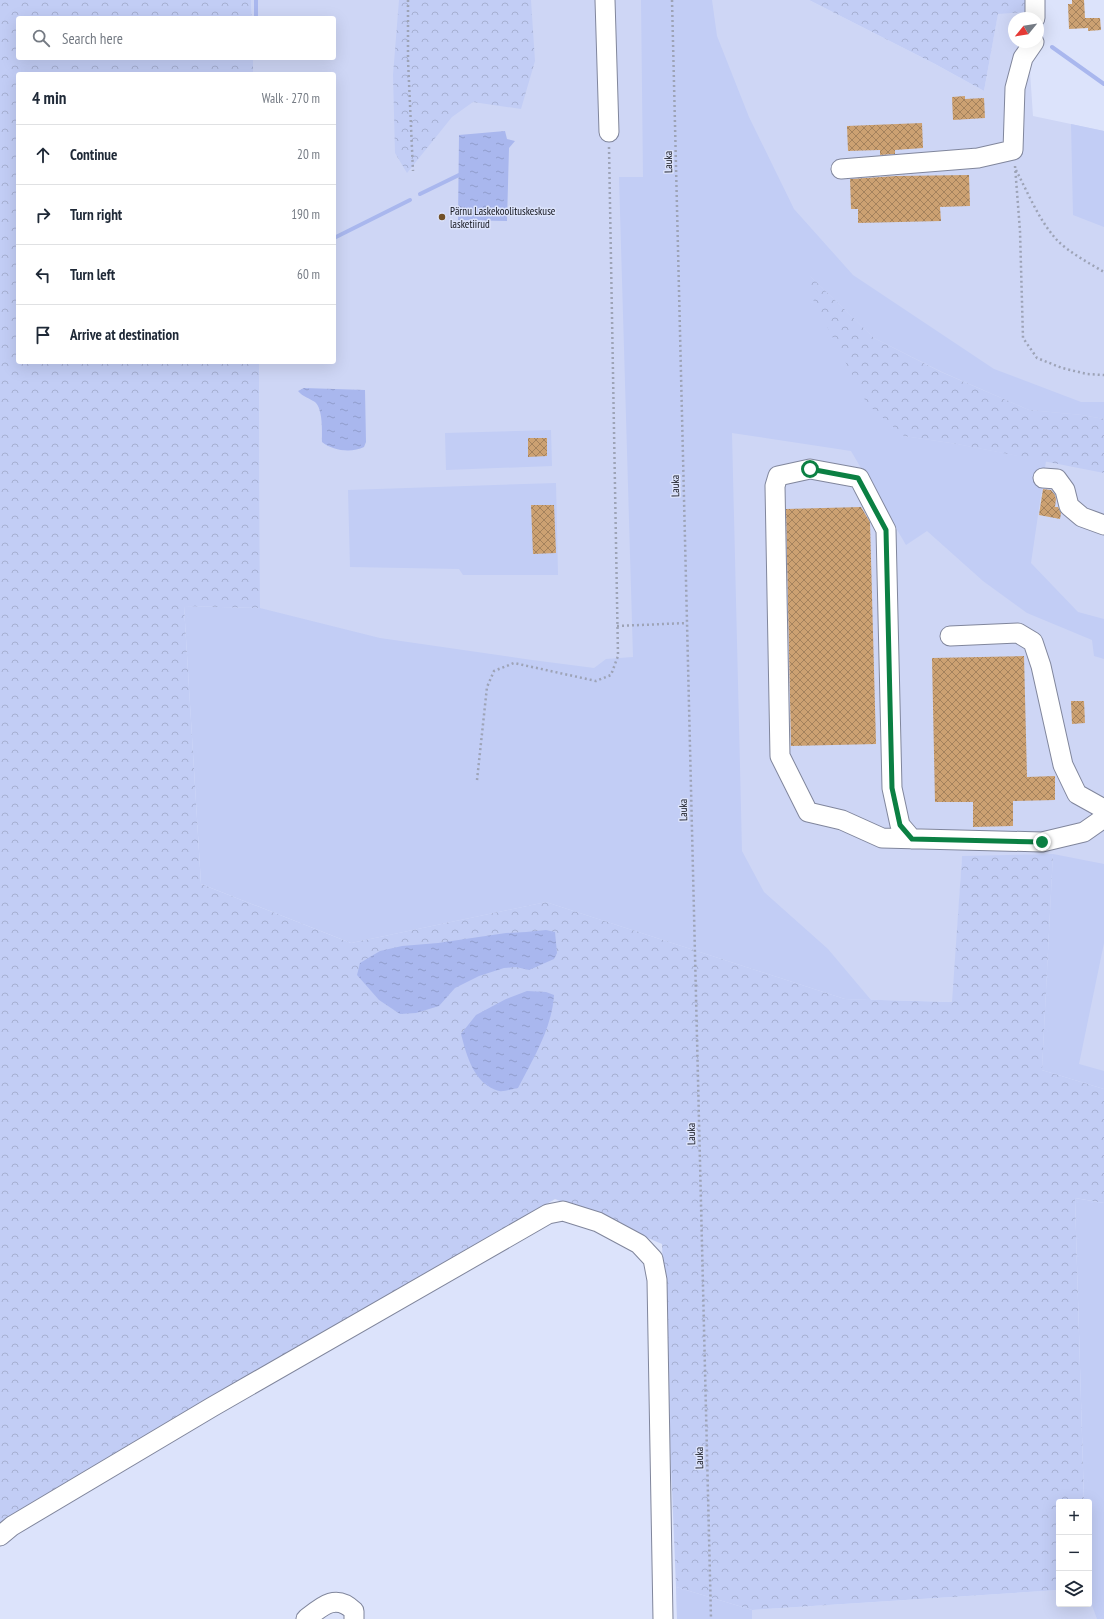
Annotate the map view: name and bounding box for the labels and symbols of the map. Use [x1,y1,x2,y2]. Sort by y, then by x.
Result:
north arrow [1008,12,1044,48]
street label: Lauka [661,151,675,173]
place label: Pärnu Laskekoolituskeskuse lasketiirud [450,204,556,231]
marker: Pärnu Laskekoolituskeskuse lasketiirud [437,212,447,222]
route start [801,460,819,478]
street label: Lauka [668,475,682,497]
street label: Lauka [676,799,690,821]
route end [1033,833,1051,851]
street label: Lauka [684,1123,698,1145]
street label: Lauka [692,1447,706,1469]

